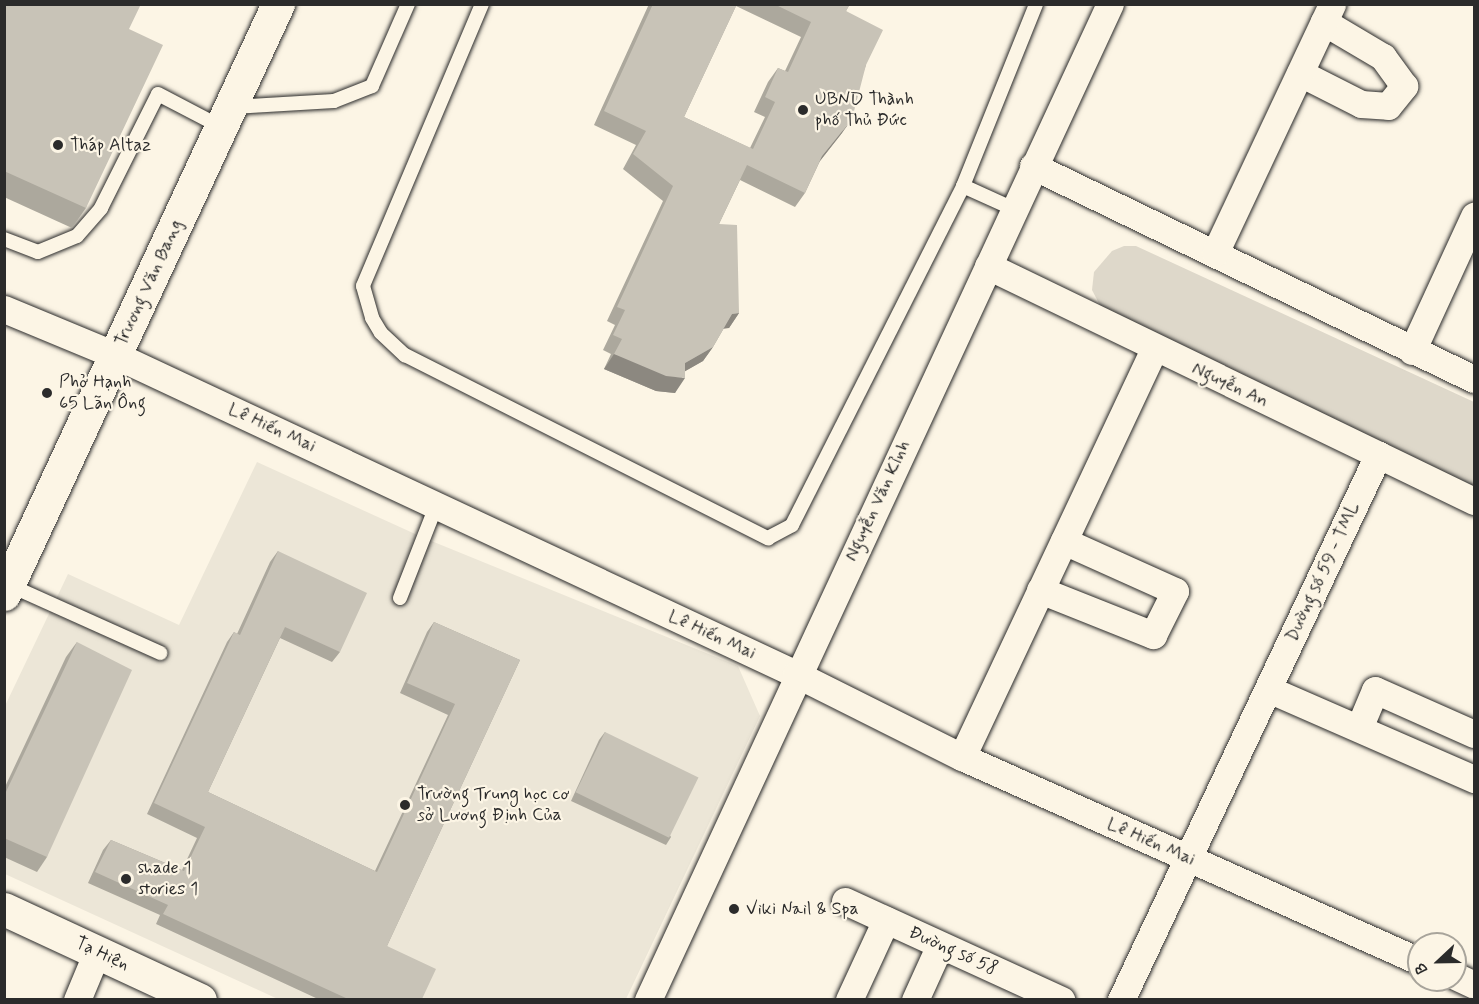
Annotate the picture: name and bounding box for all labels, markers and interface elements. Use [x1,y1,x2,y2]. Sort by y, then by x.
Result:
place label: UBND Thành phố Thủ Đức [815,89,914,132]
marker: UBND Thành phố Thủ Đức [796,103,810,117]
place label: Tháp Altaz [70,134,150,156]
marker: Tháp Altaz [51,138,65,152]
street label: Trương Văn Bang [111,219,187,347]
street label: Nguyễn An [1189,358,1271,412]
place label: Phở Hạnh 65 Lãn Ông [59,372,145,415]
marker: Phở Hạnh 65 Lãn Ông [40,386,54,400]
street label: Lê Hiến Mai [225,399,319,457]
street label: Nguyễn Văn Kỉnh [841,437,915,565]
street label: Dường số 59 - TML [1281,498,1365,646]
street label: Lê Hiến Mai [665,606,759,664]
place label: Trường Trung học cơ sở Lương Định Của [417,784,570,826]
marker: Trường Trung học cơ sở Lương Định Của [398,798,412,812]
street label: Lê Hiến Mai [1104,813,1198,871]
place label: shade 1 stories 1 [138,858,198,900]
marker: shade 1 stories 1 [119,872,133,886]
place label: Viki Nail & Spa [746,898,858,920]
marker: Viki Nail & Spa [727,902,741,916]
street label: Đường số 58 [905,922,1001,980]
street label: Tạ Hiện [72,932,132,976]
north arrow [1407,932,1467,992]
text: B [1410,960,1433,977]

